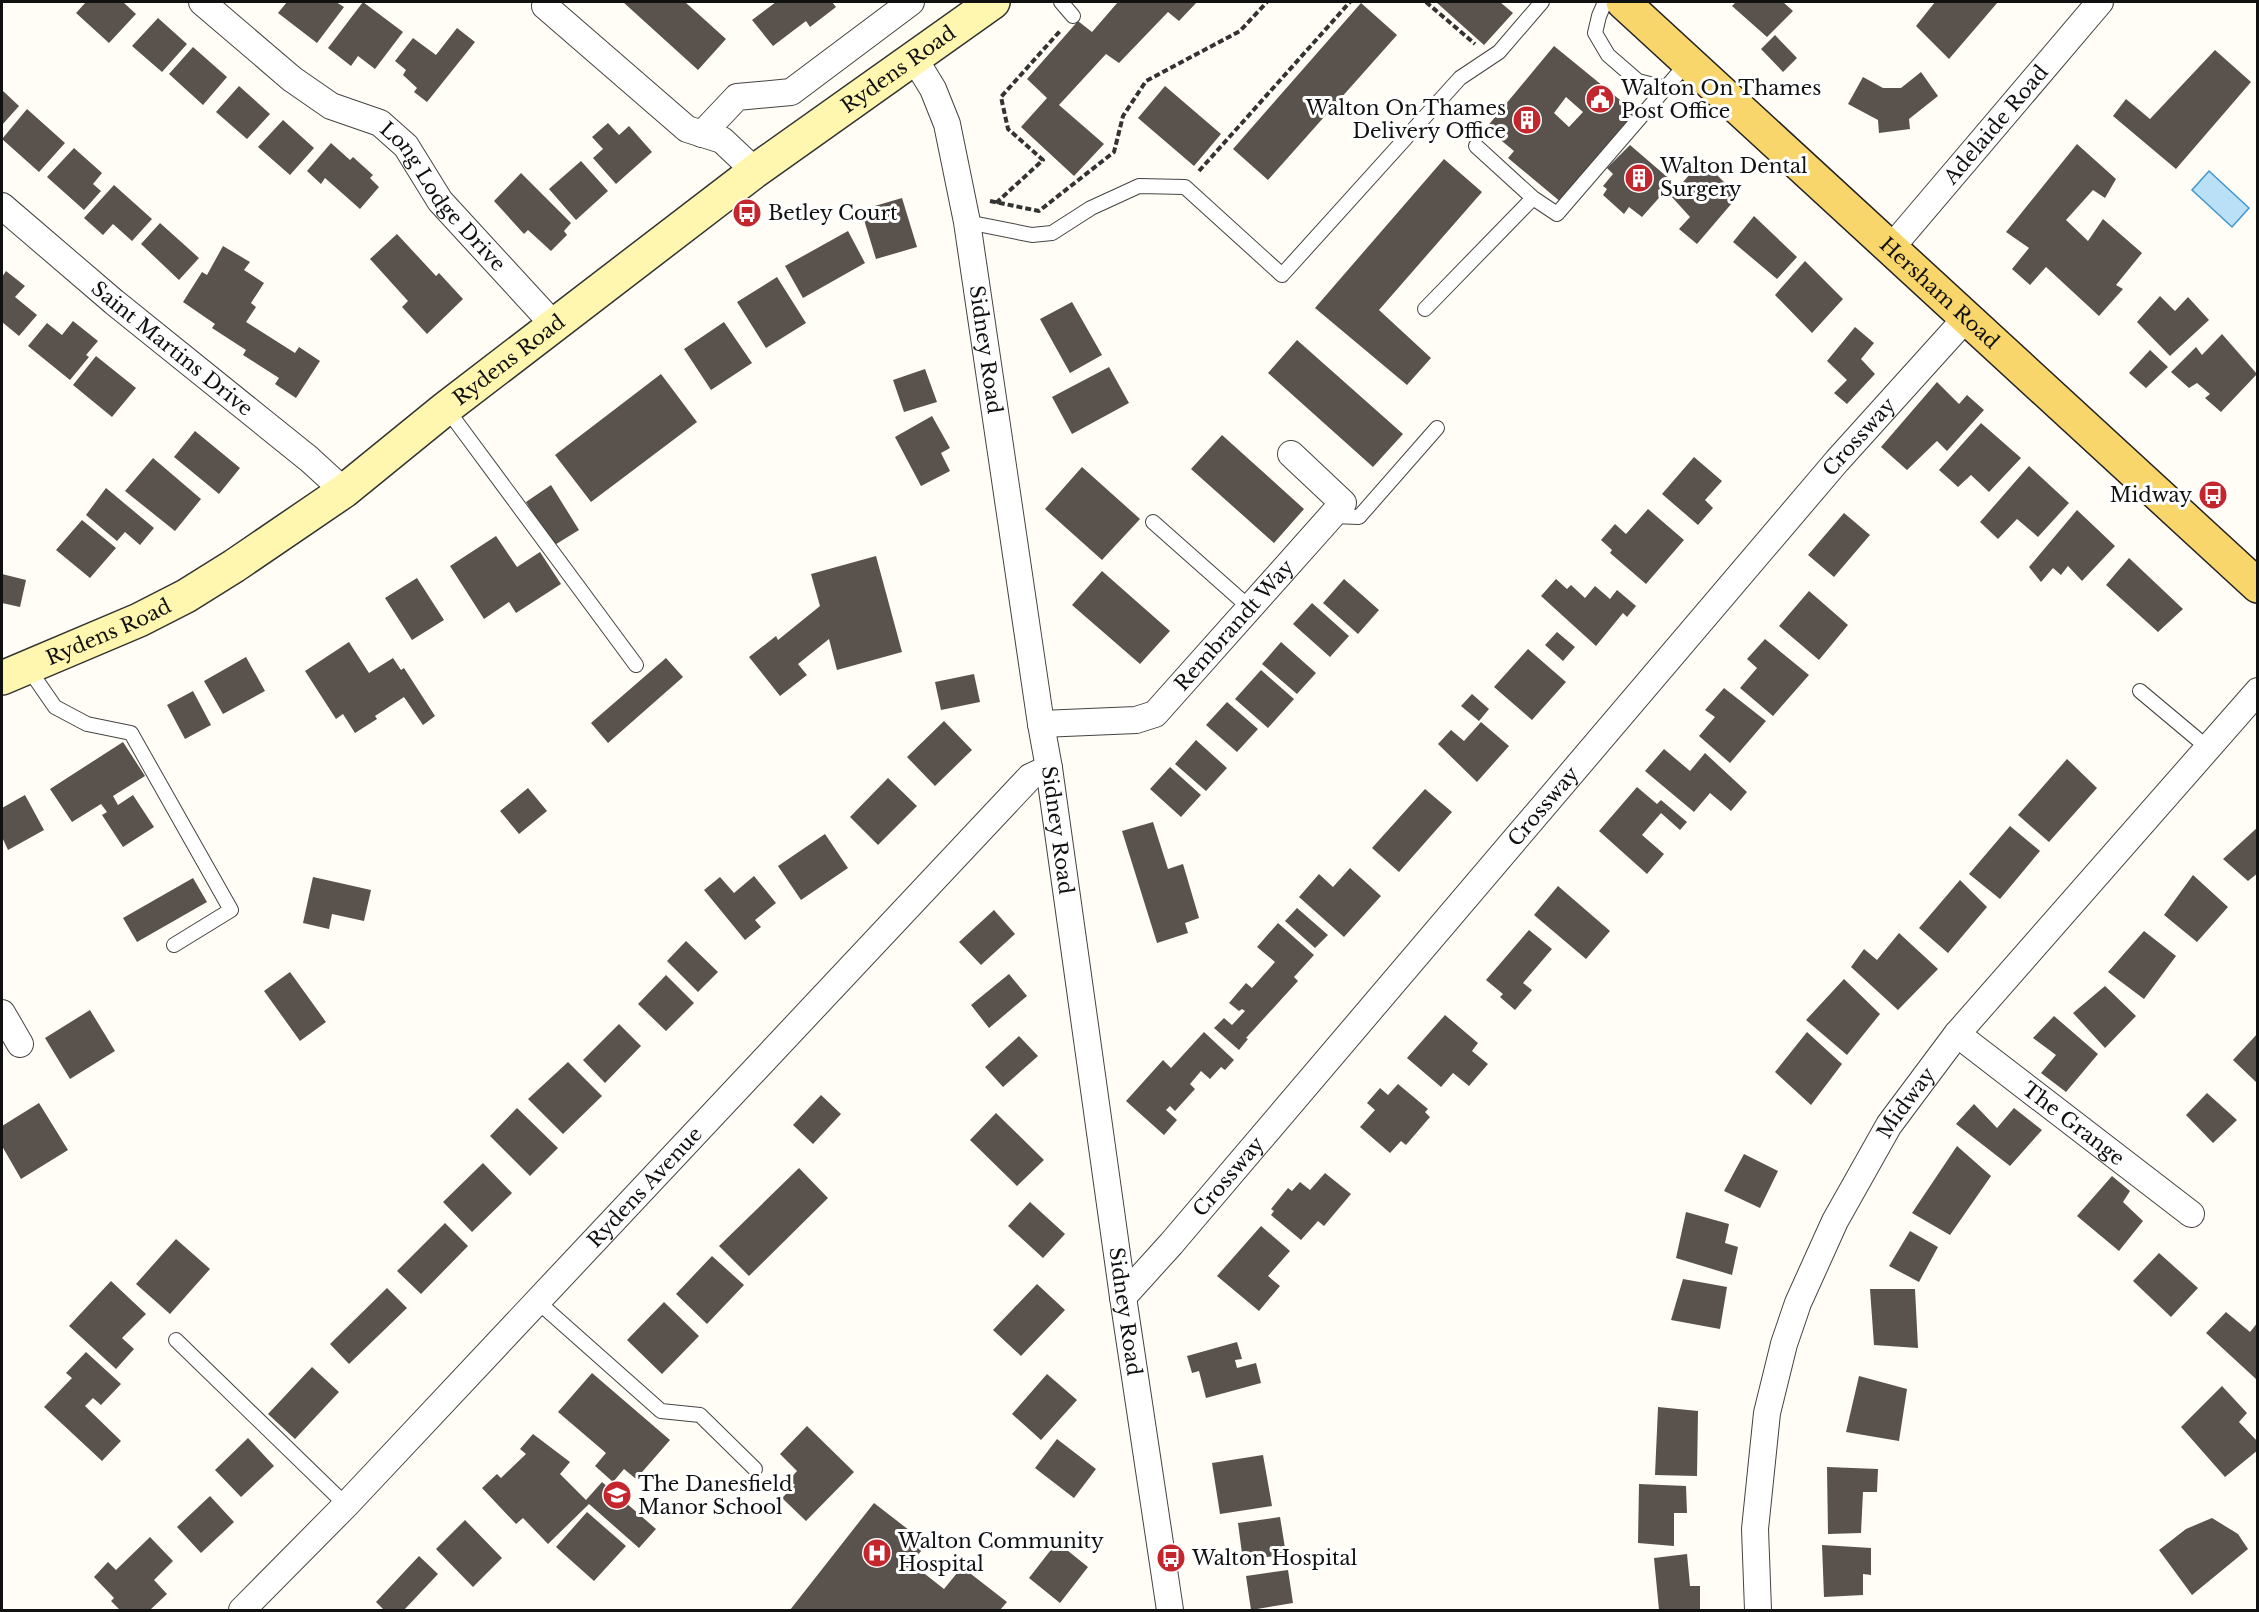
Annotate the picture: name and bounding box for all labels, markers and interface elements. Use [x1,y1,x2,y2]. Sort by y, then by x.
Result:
street label: Rydens Road [837,21,960,118]
street label: Adelaide Road [1938,60,2053,190]
place label: Walton On Thames Post Office [1620,76,1821,123]
public building icon: Walton On Thames Post Office [1584,83,1616,115]
place label: Walton On Thames Delivery Office [1305,96,1506,143]
building icon: Walton On Thames Delivery Office [1511,104,1543,136]
street label: Long Lodge Drive [375,117,510,276]
place label: Walton Dental Surgery [1659,154,1808,201]
building icon: Walton Dental Surgery [1623,162,1655,194]
bus stop icon: Betley Court [731,197,763,229]
place label: Betley Court [768,201,898,225]
street label: Hersham Road [1875,232,2004,354]
street label: Saint Martins Drive [87,276,258,421]
street label: Sidney Road [964,284,1007,415]
street label: Rydens Road [448,309,569,410]
street label: Crossway [1818,393,1900,481]
bus stop icon: Midway [2197,479,2229,511]
place label: Midway [2110,483,2192,507]
street label: Rembrandt Way [1170,555,1299,696]
street label: Rydens Road [42,594,175,670]
street label: Crossway [1503,762,1584,851]
street label: Sidney Road [1037,764,1079,896]
street label: Midway [1872,1062,1940,1143]
street label: The Grange [2018,1077,2129,1170]
street label: Rydens Avenue [582,1122,707,1252]
street label: Crossway [1188,1132,1269,1221]
street label: Sidney Road [1104,1246,1147,1377]
place label: The Danesfield Manor School [638,1472,792,1519]
school or university icon: The Danesfield Manor School [601,1479,633,1511]
place label: Walton Community Hospital [897,1529,1104,1576]
hospital icon: Walton Community Hospital [861,1537,893,1569]
bus stop icon: Walton Hospital [1155,1542,1187,1574]
place label: Walton Hospital [1191,1546,1357,1570]

